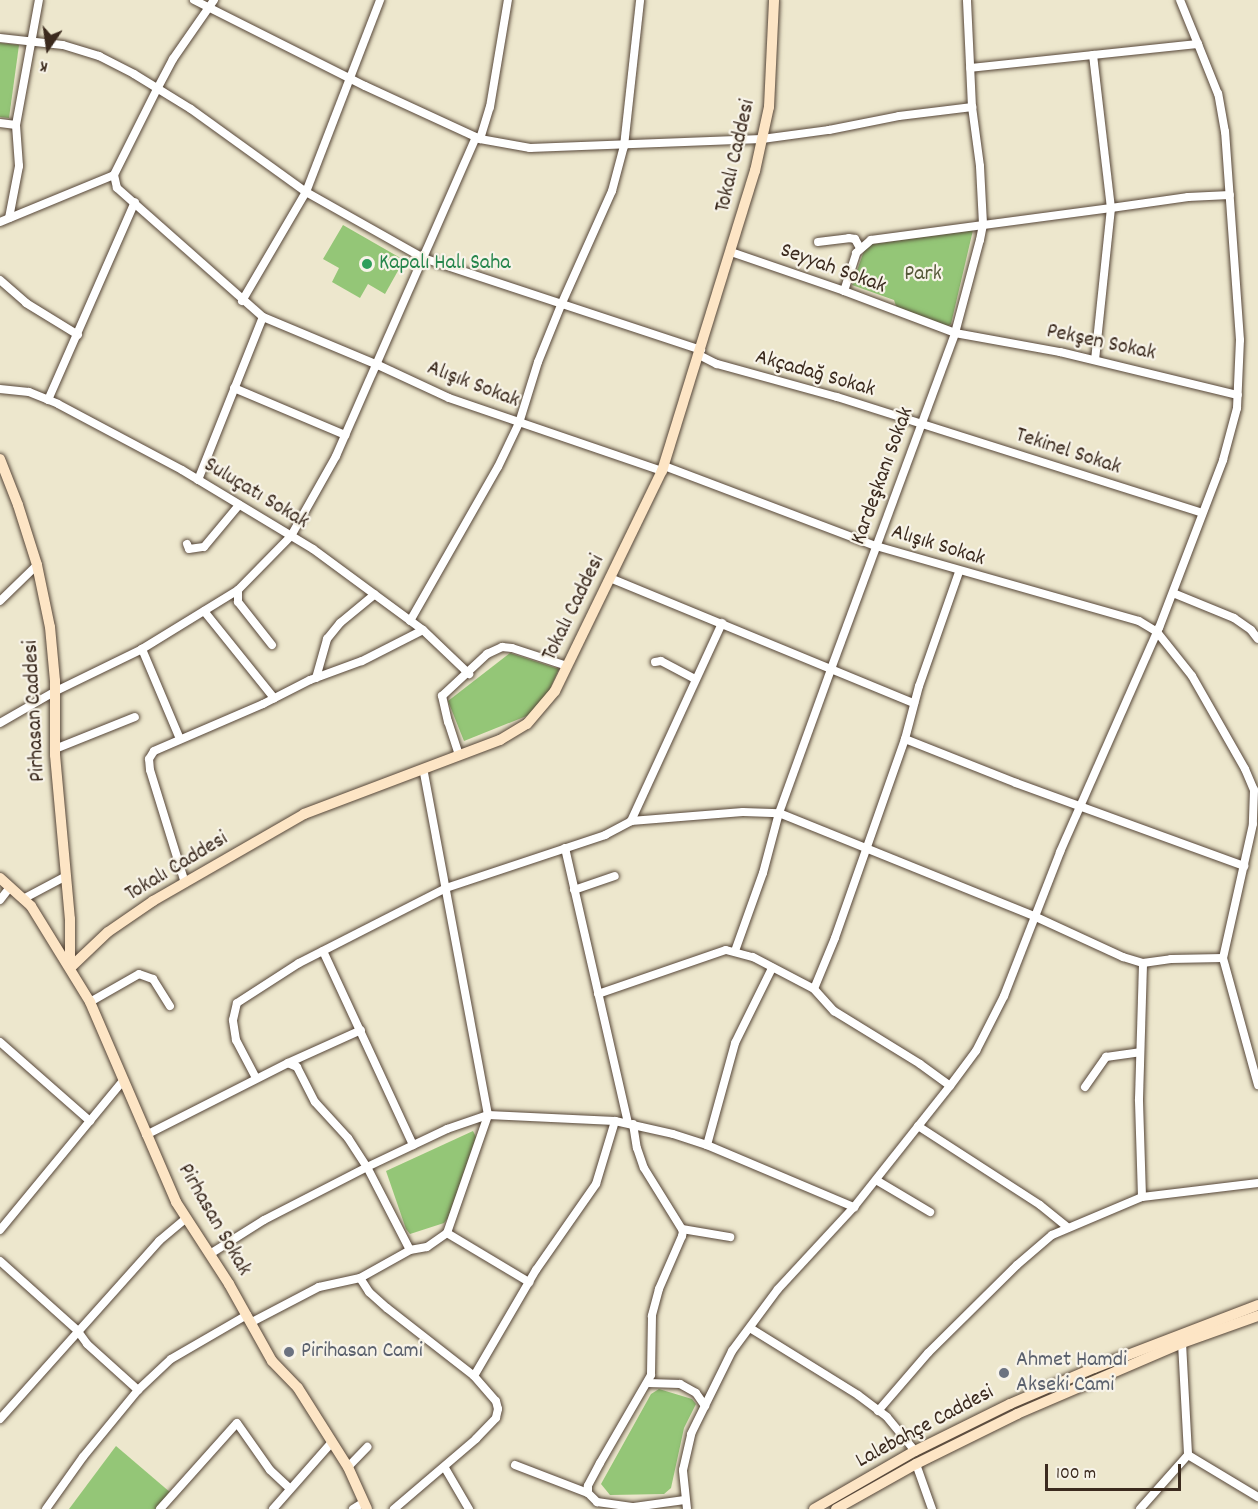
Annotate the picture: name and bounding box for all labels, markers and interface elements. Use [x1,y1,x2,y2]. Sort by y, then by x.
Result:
north arrow [18,18,78,78]
text: K [38,54,50,78]
street label: Tokalı Caddesi [710,97,762,215]
street label: Seyyah Sokak [777,238,889,300]
place label: Kapalı Halı Saha [379,251,511,277]
marker: Kapalı Halı Saha [360,257,374,271]
park label: Park [904,262,942,288]
street label: Pekşen Sokak [1044,319,1158,367]
street label: Akçadağ Sokak [752,344,878,404]
street label: Alışık Sokak [423,355,523,415]
street label: Kardeşkanı Sokak [846,404,920,548]
street label: Tekinel Sokak [1012,423,1124,481]
street label: Suluçatı Sokak [199,452,313,536]
street label: Alışık Sokak [888,519,988,573]
street label: Tokalı Caddesi [537,551,611,665]
street label: Pirhasan Caddesi [18,639,52,783]
street label: Tokalı Caddesi [121,826,233,908]
street label: Pirhasan Sokak [171,1159,257,1281]
place label: Pirihasan Cami [301,1339,423,1365]
marker: Pirihasan Cami [282,1345,296,1359]
place label: Ahmet Hamdi Akseki Cami [1016,1347,1127,1398]
marker: Ahmet Hamdi Akseki Cami [997,1366,1011,1380]
street label: Lalebahçe Caddesi [851,1380,999,1474]
scale bar [1048,1452,1184,1490]
text: 100 m [1056,1462,1096,1487]

